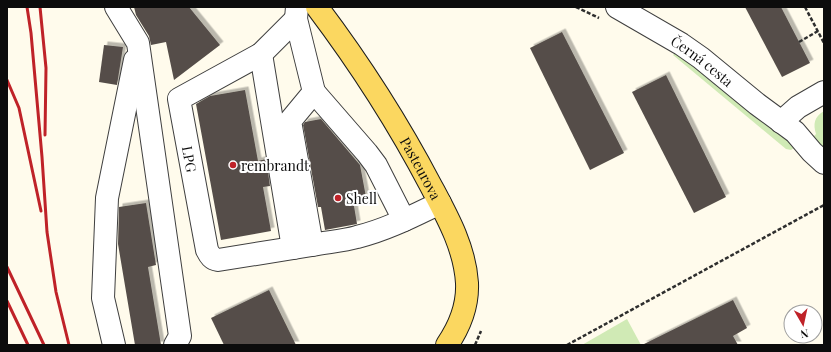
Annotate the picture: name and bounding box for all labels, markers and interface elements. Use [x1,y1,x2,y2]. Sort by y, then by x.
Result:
street label: Černá cesta [668,31,738,90]
street label: Pasteurova [396,133,446,203]
street label: LPG [178,144,202,174]
place label: rembrandt [241,156,310,175]
marker: rembrandt [228,160,238,170]
place label: Shell [346,189,377,208]
marker: Shell [333,193,343,203]
north arrow [783,304,823,344]
text: N [799,326,810,342]

